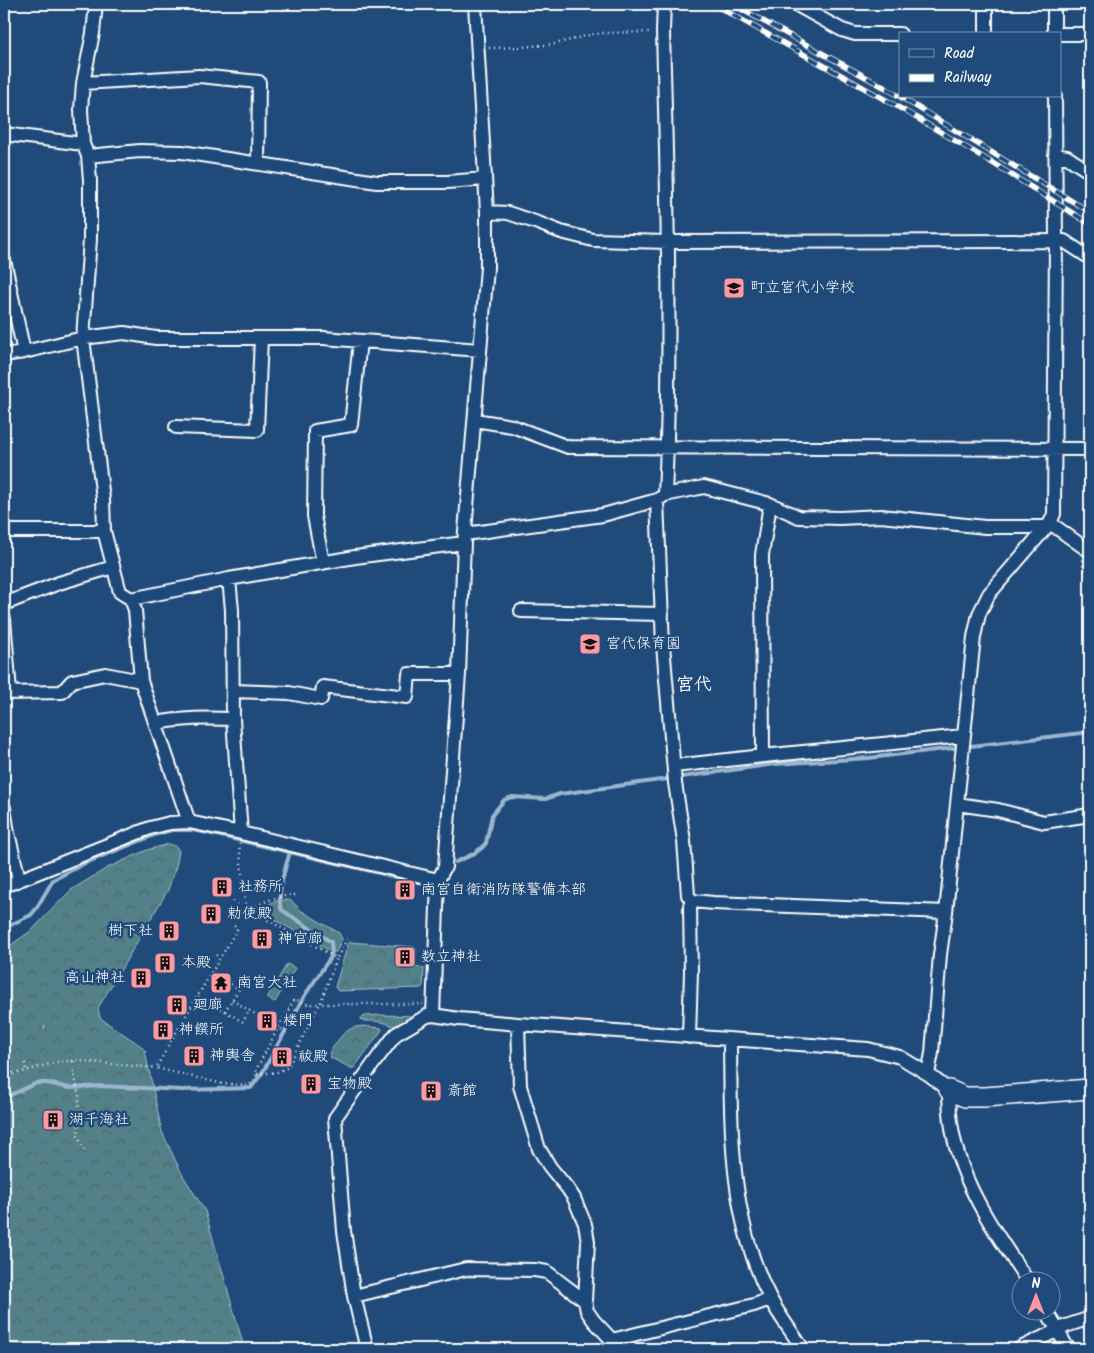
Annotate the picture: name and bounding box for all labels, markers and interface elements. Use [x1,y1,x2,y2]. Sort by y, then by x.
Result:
legend [899,32,1062,98]
text: Road [944,42,975,66]
text: Railway [944,66,992,90]
school or university icon: 町立宮代小学校 [722,276,746,300]
place label: 町立宮代小学校 [750,276,855,300]
school or university icon: 宮代保育園 [578,632,602,656]
place label: 宮代保育園 [606,632,681,656]
district label: 宮代 [676,671,712,700]
building icon: 社務所 [210,875,234,899]
place label: 社務所 [238,875,283,899]
building icon: 南宮自衛消防隊警備本部 [393,878,417,902]
place label: 南宮自衛消防隊警備本部 [421,878,586,902]
building icon: 勅使殿 [199,902,223,926]
place label: 勅使殿 [227,902,272,926]
place label: 樹下社 [108,919,153,943]
building icon: 樹下社 [157,919,181,943]
building icon: 神官廊 [250,927,274,951]
place label: 神官廊 [278,927,323,951]
building icon: 数立神社 [393,945,417,969]
place label: 数立神社 [421,945,481,969]
building icon: 本殿 [153,951,177,975]
place label: 本殿 [181,951,211,975]
place label: 高山神社 [65,966,125,990]
building icon: 高山神社 [129,966,153,990]
temple icon: 南宮大社 [209,971,233,995]
place label: 南宮大社 [237,971,297,995]
building icon: 廻廊 [165,993,189,1017]
place label: 廻廊 [193,993,223,1017]
building icon: 楼門 [255,1009,279,1033]
place label: 楼門 [283,1009,313,1033]
building icon: 神饌所 [151,1018,175,1042]
place label: 神饌所 [179,1018,224,1042]
building icon: 神輿舎 [182,1044,206,1068]
place label: 神輿舎 [210,1044,255,1068]
building icon: 祓殿 [270,1045,294,1069]
place label: 祓殿 [298,1045,328,1069]
building icon: 宝物殿 [299,1072,323,1096]
place label: 宝物殿 [327,1072,372,1096]
building icon: 斎館 [419,1079,443,1103]
place label: 斎館 [447,1079,477,1103]
building icon: 湖千海社 [41,1108,65,1132]
place label: 湖千海社 [69,1108,129,1132]
north arrow [1012,1270,1062,1320]
text: N [1032,1273,1041,1295]

